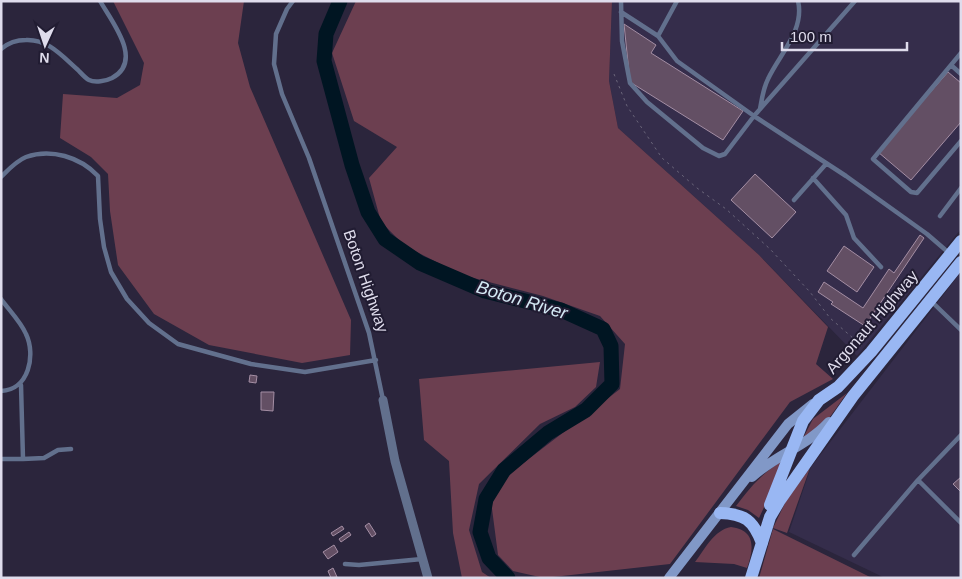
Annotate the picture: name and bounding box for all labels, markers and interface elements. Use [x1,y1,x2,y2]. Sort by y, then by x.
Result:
north arrow [20,20,70,70]
scale bar [782,20,907,52]
text: 100 m [790,28,832,45]
text: N [39,50,50,66]
street label: Boton Highway [340,227,392,335]
street label: Argonaut Highway [823,267,921,377]
water label: Boton River [474,277,571,324]

